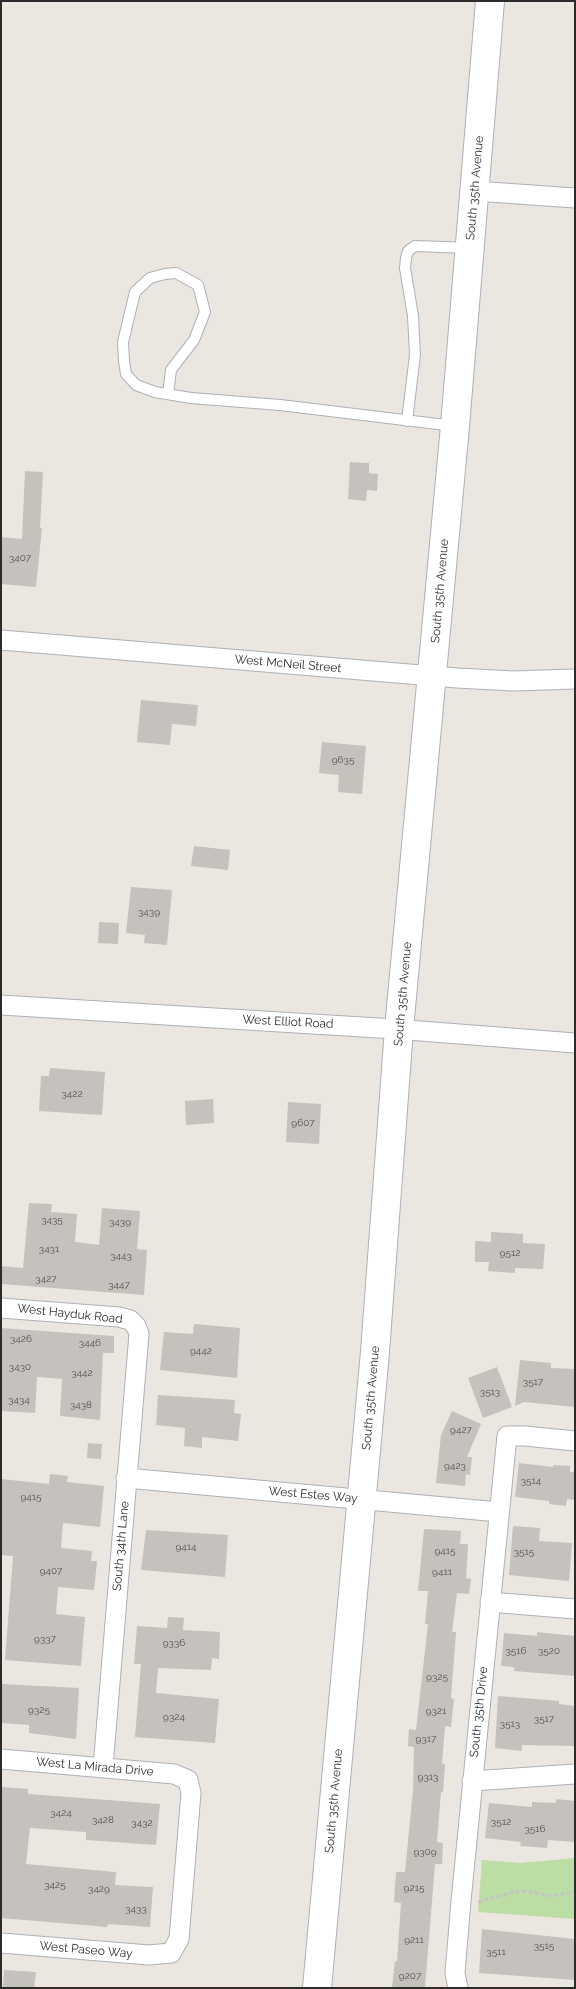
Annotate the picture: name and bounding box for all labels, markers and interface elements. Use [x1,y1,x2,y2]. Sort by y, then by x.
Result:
street label: South 35th Avenue [463,135,487,241]
street label: South 35th Avenue [428,538,452,644]
house number: 3407 [9,552,31,564]
street label: West McNeil Street [234,652,342,676]
house number: 9635 [332,754,354,766]
house number: 3439 [138,906,160,918]
street label: South 35th Avenue [391,941,415,1047]
street label: West Elliot Road [242,1012,334,1032]
house number: 3422 [61,1088,83,1100]
house number: 9607 [291,1117,315,1129]
house number: 3435 [41,1214,63,1226]
house number: 3439 [109,1216,131,1228]
house number: 3431 [39,1243,59,1255]
house number: 9512 [500,1247,520,1259]
house number: 3443 [110,1250,132,1262]
house number: 3427 [35,1273,57,1285]
house number: 3447 [108,1279,130,1291]
street label: West Hayduk Road [17,1301,123,1327]
house number: 3426 [10,1333,32,1345]
house number: 3446 [79,1337,101,1349]
house number: 9442 [190,1345,212,1357]
street label: South 35th Avenue [359,1345,383,1451]
house number: 3430 [9,1361,31,1373]
house number: 3442 [71,1367,93,1379]
house number: 3517 [523,1376,543,1388]
house number: 3513 [480,1386,500,1398]
house number: 3434 [8,1394,30,1406]
house number: 3438 [70,1399,92,1411]
house number: 9427 [450,1424,472,1436]
house number: 9423 [444,1460,466,1472]
house number: 3514 [521,1475,541,1487]
street label: West Estes Way [268,1484,358,1506]
house number: 9415 [20,1491,42,1503]
street label: South 34th Lane [110,1500,132,1592]
house number: 9414 [175,1541,197,1553]
house number: 9415 [434,1545,456,1557]
house number: 3515 [514,1546,534,1558]
house number: 9407 [40,1565,62,1577]
house number: 9411 [432,1566,452,1578]
house number: 9337 [34,1633,56,1645]
house number: 9336 [163,1637,185,1649]
house number: 3516 [505,1645,527,1657]
house number: 3520 [538,1645,560,1657]
street label: South 35th Drive [467,1666,491,1758]
house number: 9325 [426,1671,448,1683]
house number: 9325 [28,1704,50,1716]
house number: 9321 [426,1705,446,1717]
house number: 9324 [163,1711,185,1723]
house number: 3517 [534,1713,554,1725]
house number: 3513 [500,1718,520,1730]
house number: 9317 [416,1733,436,1745]
street label: South 35th Avenue [322,1748,346,1854]
street label: West La Mirada Drive [36,1755,154,1779]
house number: 9313 [418,1771,438,1783]
house number: 3424 [50,1807,72,1819]
house number: 3428 [92,1814,114,1826]
house number: 3512 [491,1816,511,1828]
house number: 3432 [131,1817,153,1829]
house number: 3516 [524,1823,546,1835]
house number: 9309 [413,1846,437,1858]
house number: 3425 [44,1879,66,1891]
house number: 9215 [404,1882,424,1894]
house number: 3429 [88,1883,110,1895]
house number: 3433 [125,1903,147,1915]
house number: 9211 [404,1934,424,1946]
street label: West Paseo Way [39,1939,133,1961]
house number: 3515 [534,1940,554,1952]
house number: 3511 [486,1946,506,1958]
house number: 9207 [399,1970,421,1982]

